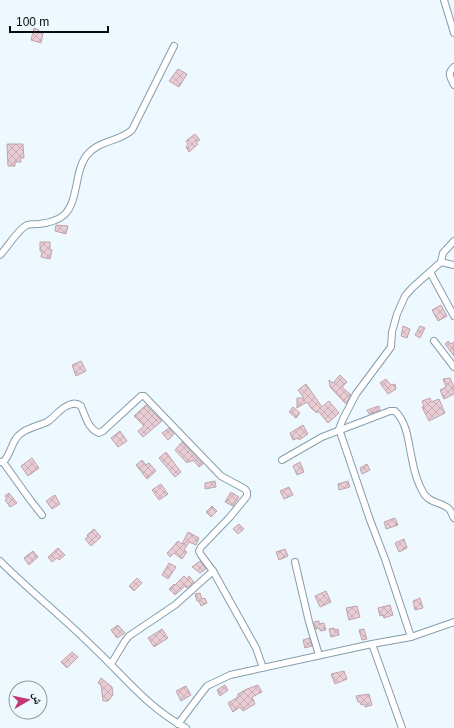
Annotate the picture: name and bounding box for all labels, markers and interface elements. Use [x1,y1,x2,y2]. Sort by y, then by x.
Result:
scale bar [10,8,108,34]
text: 100 m [16,15,49,29]
north arrow [8,680,48,720]
text: ش [29,692,45,706]

